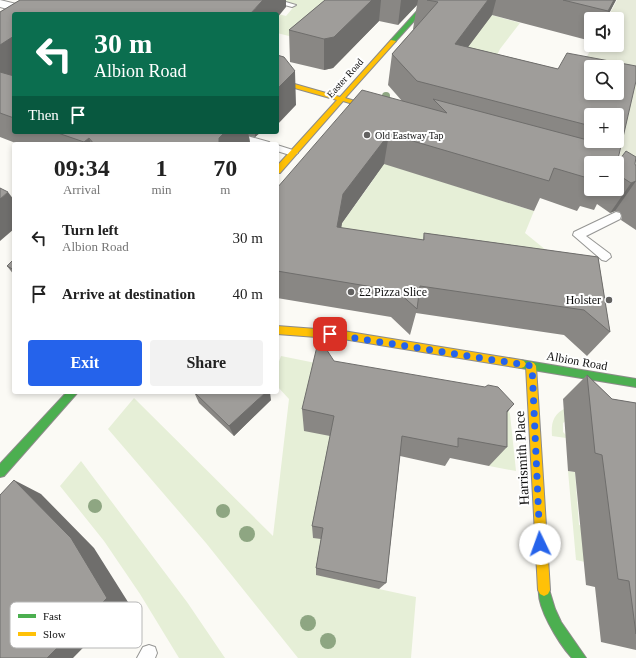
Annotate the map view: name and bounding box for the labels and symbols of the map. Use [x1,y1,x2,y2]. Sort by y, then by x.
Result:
street label: Easter Road [325,56,365,100]
marker: Old Eastway Tap [362,130,372,140]
place label: Old Eastway Tap [375,130,444,141]
place label: £2 Pizza Slice [359,285,427,299]
marker: £2 Pizza Slice [346,287,356,297]
place label: Holster [566,293,601,307]
marker: Holster [604,295,614,305]
pin [313,317,347,351]
street label: Albion Road [545,349,609,373]
street label: Harrismith Place [512,410,532,506]
position arrow [519,523,561,565]
legend [10,602,142,648]
text: Fast [43,610,61,622]
text: Slow [43,628,66,640]

